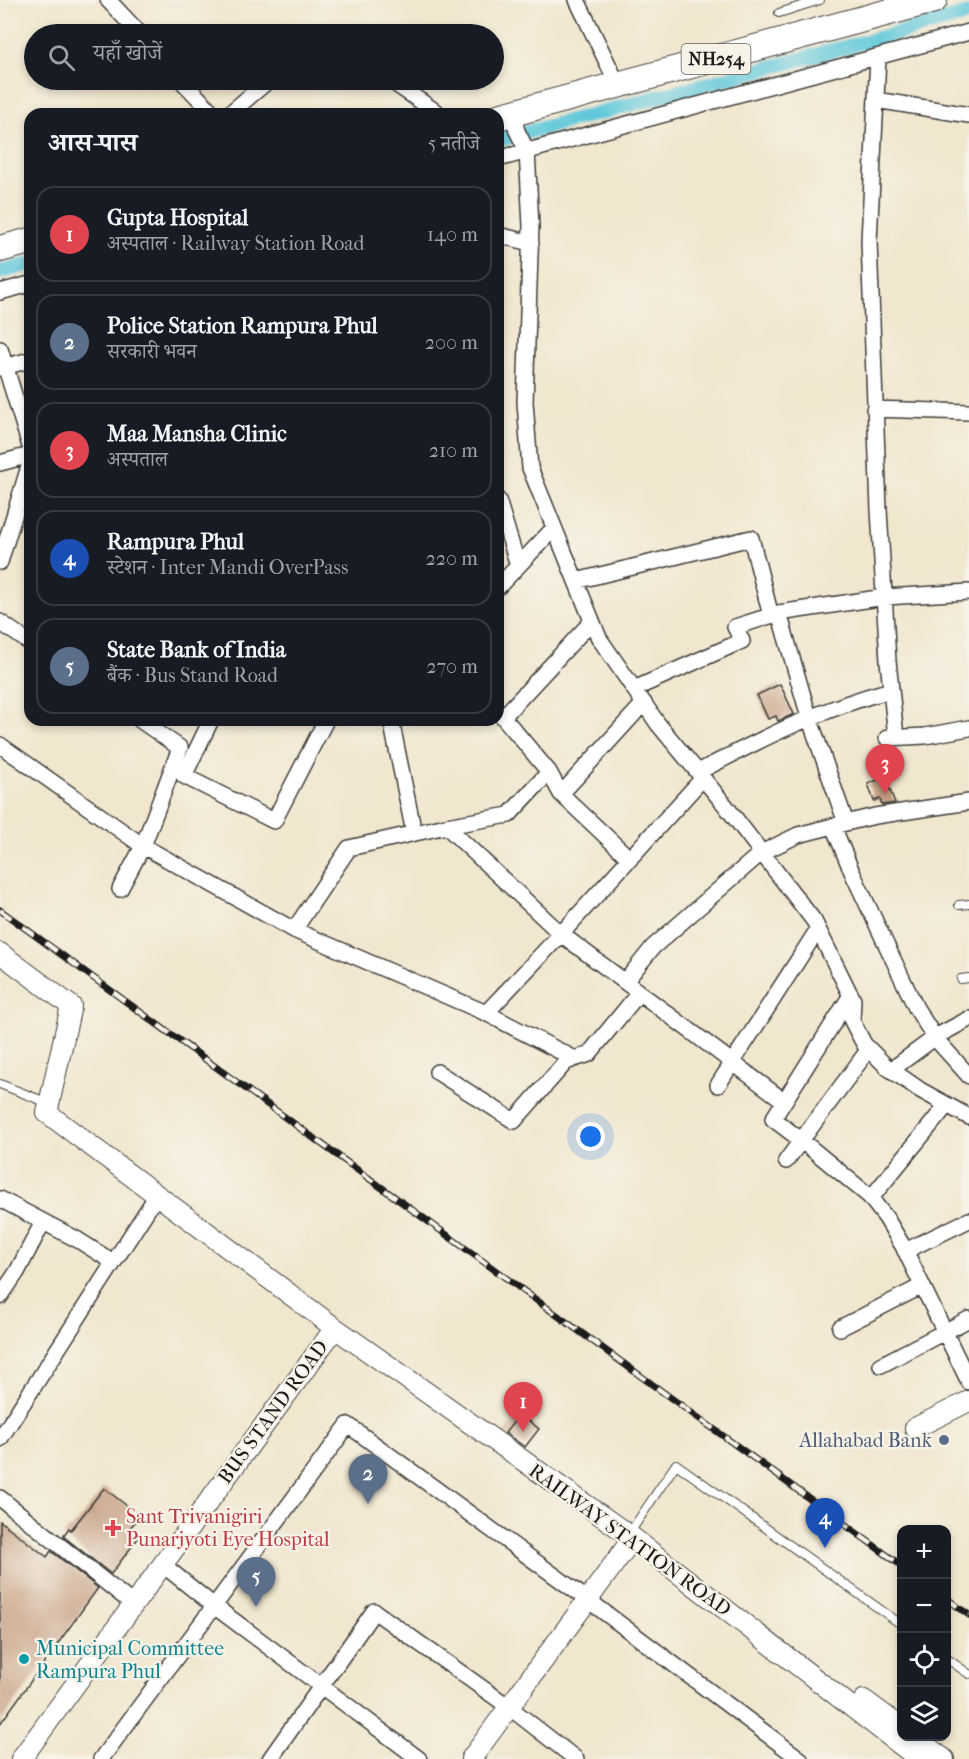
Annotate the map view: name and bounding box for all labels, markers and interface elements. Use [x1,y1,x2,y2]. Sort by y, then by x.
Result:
search box [24,24,504,90]
text: यहाँ खोजें [93,40,162,66]
icon: search [45,41,78,74]
road number: NH254 [682,44,750,74]
text: आस-पास [48,127,137,158]
text: 5 नतीजे [428,132,480,155]
text: Gupta Hospital [107,205,248,231]
text: 1 [66,223,73,246]
text: 140 m [427,223,478,246]
text: अस्पताल · Railway Station Road [107,232,364,255]
text: Police Station Rampura Phul [107,313,378,339]
text: 2 [64,331,75,354]
text: 200 m [425,331,478,354]
text: सरकारी भवन [107,340,197,363]
text: Maa Mansha Clinic [107,421,287,447]
text: 3 [65,439,74,462]
text: 210 m [429,439,478,462]
text: अस्पताल [107,448,168,471]
text: Rampura Phul [107,529,244,555]
text: 4 [64,547,75,570]
text: 220 m [425,547,478,570]
text: स्टेशन · Inter Mandi OverPass [107,556,348,579]
text: State Bank of India [107,637,286,663]
text: 5 [65,655,74,678]
text: 270 m [426,655,478,678]
text: बैंक · Bus Stand Road [107,664,278,687]
pin: 3 [866,744,904,794]
your location [576,1122,605,1151]
street label: BUS STAND ROAD [213,1336,333,1488]
pin: 1 [504,1382,542,1432]
place label: Allahabad Bank [798,1429,933,1452]
marker: Allahabad Bank [937,1433,951,1447]
pin: 2 [348,1454,388,1504]
street label: RAILWAY STATION ROAD [525,1459,735,1621]
pin: 4 [806,1498,844,1548]
place label: Sant Trivanigiri Punarjyoti Eye Hospital [126,1505,330,1551]
marker: Sant Trivanigiri Punarjyoti Eye Hospital [104,1519,122,1537]
map controls [897,1525,951,1741]
button: + [897,1525,951,1579]
pin: 5 [236,1558,276,1607]
button: − [897,1579,951,1633]
button: locate [897,1633,951,1687]
place label: Municipal Committee Rampura Phul [36,1637,224,1683]
marker: Municipal Committee Rampura Phul [17,1652,31,1666]
button: layers [897,1687,951,1741]

